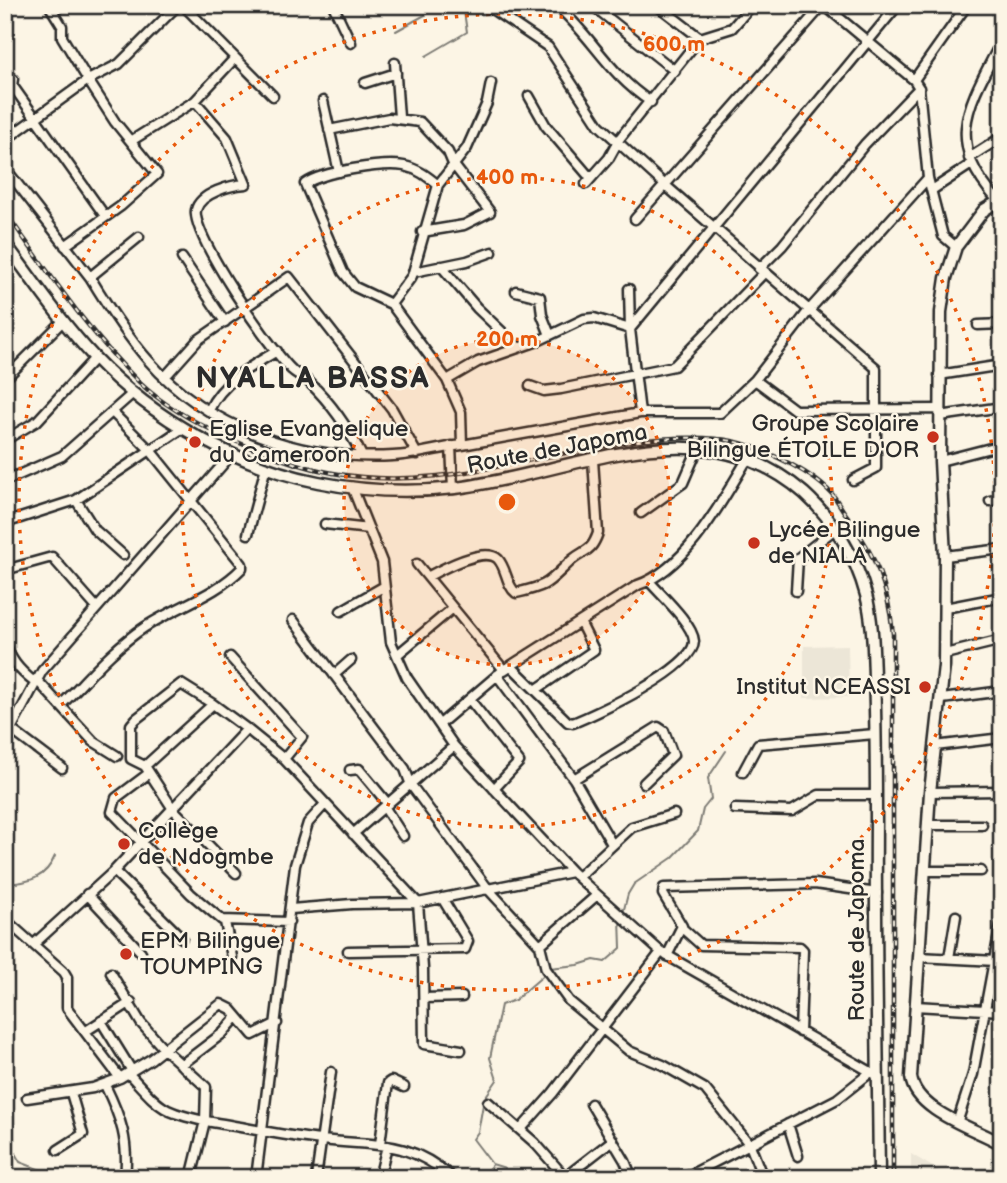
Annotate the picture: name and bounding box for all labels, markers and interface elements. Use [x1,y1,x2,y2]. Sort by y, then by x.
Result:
text: 600 m [643,32,705,57]
text: 400 m [476,165,538,190]
text: 200 m [476,327,538,352]
district label: NYALLA BASSA [196,361,430,397]
place label: Groupe Scolaire Bilingue ÉTOILE D'OR [686,410,919,464]
place label: Eglise Evangelique du Cameroon [209,415,408,469]
street label: Route de Japoma [464,418,650,480]
marker: Groupe Scolaire Bilingue ÉTOILE D'OR [925,429,941,445]
marker: Eglise Evangelique du Cameroon [187,434,203,450]
centre of rings [495,490,519,514]
place label: Lycée Bilingue de NIALA [768,516,920,570]
marker: Lycée Bilingue de NIALA [746,535,762,551]
place label: Institut NCEASSI [736,673,911,701]
marker: Institut NCEASSI [917,679,933,695]
place label: Collège de Ndogmbe [138,817,274,871]
marker: Collège de Ndogmbe [116,836,132,852]
street label: Route de Japoma [843,838,871,1022]
place label: EPM Bilingue TOUMPING [140,927,280,981]
marker: EPM Bilingue TOUMPING [118,946,134,962]

